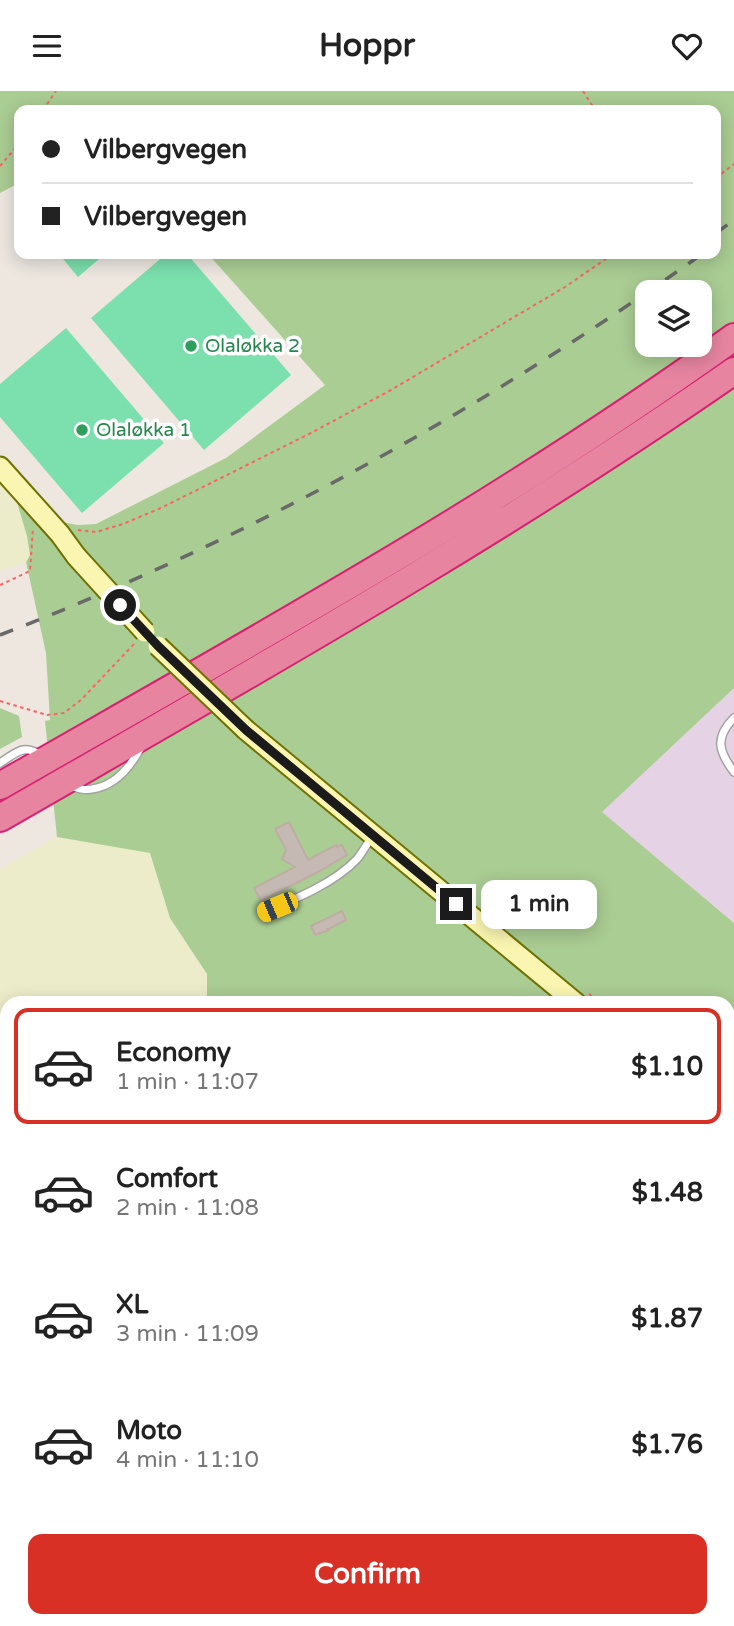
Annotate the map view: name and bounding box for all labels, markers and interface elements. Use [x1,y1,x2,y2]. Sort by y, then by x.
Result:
icon: menu [28,27,66,65]
text: Hoppr [319,27,415,65]
icon: heart [668,27,706,65]
text: Vilbergvegen [84,134,247,165]
text: Vilbergvegen [84,201,247,232]
map controls [635,280,712,357]
button: layers [635,280,712,357]
place label: Olaløkka 2 [205,335,300,357]
marker: Olaløkka 2 [183,338,199,354]
place label: Olaløkka 1 [96,419,191,441]
marker: Olaløkka 1 [74,422,90,438]
route start [104,589,136,621]
callout: 1 min [480,879,596,929]
route end [440,888,472,920]
car [254,889,301,925]
text: 1 min [508,890,570,918]
icon: car [32,1035,95,1098]
text: Economy [116,1037,231,1068]
text: $1.10 [631,1051,703,1082]
text: 1 min · 11:07 [116,1068,259,1096]
icon: car [32,1161,95,1224]
text: Comfort [116,1163,218,1194]
text: $1.48 [632,1177,703,1208]
text: 2 min · 11:08 [116,1194,259,1222]
icon: car [32,1287,95,1350]
text: XL [116,1289,148,1320]
text: $1.87 [631,1303,703,1334]
text: 3 min · 11:09 [116,1320,259,1348]
icon: car [32,1413,95,1476]
text: Moto [116,1415,182,1446]
text: $1.76 [631,1429,703,1460]
text: 4 min · 11:10 [116,1446,259,1474]
button: Confirm [28,1534,707,1614]

